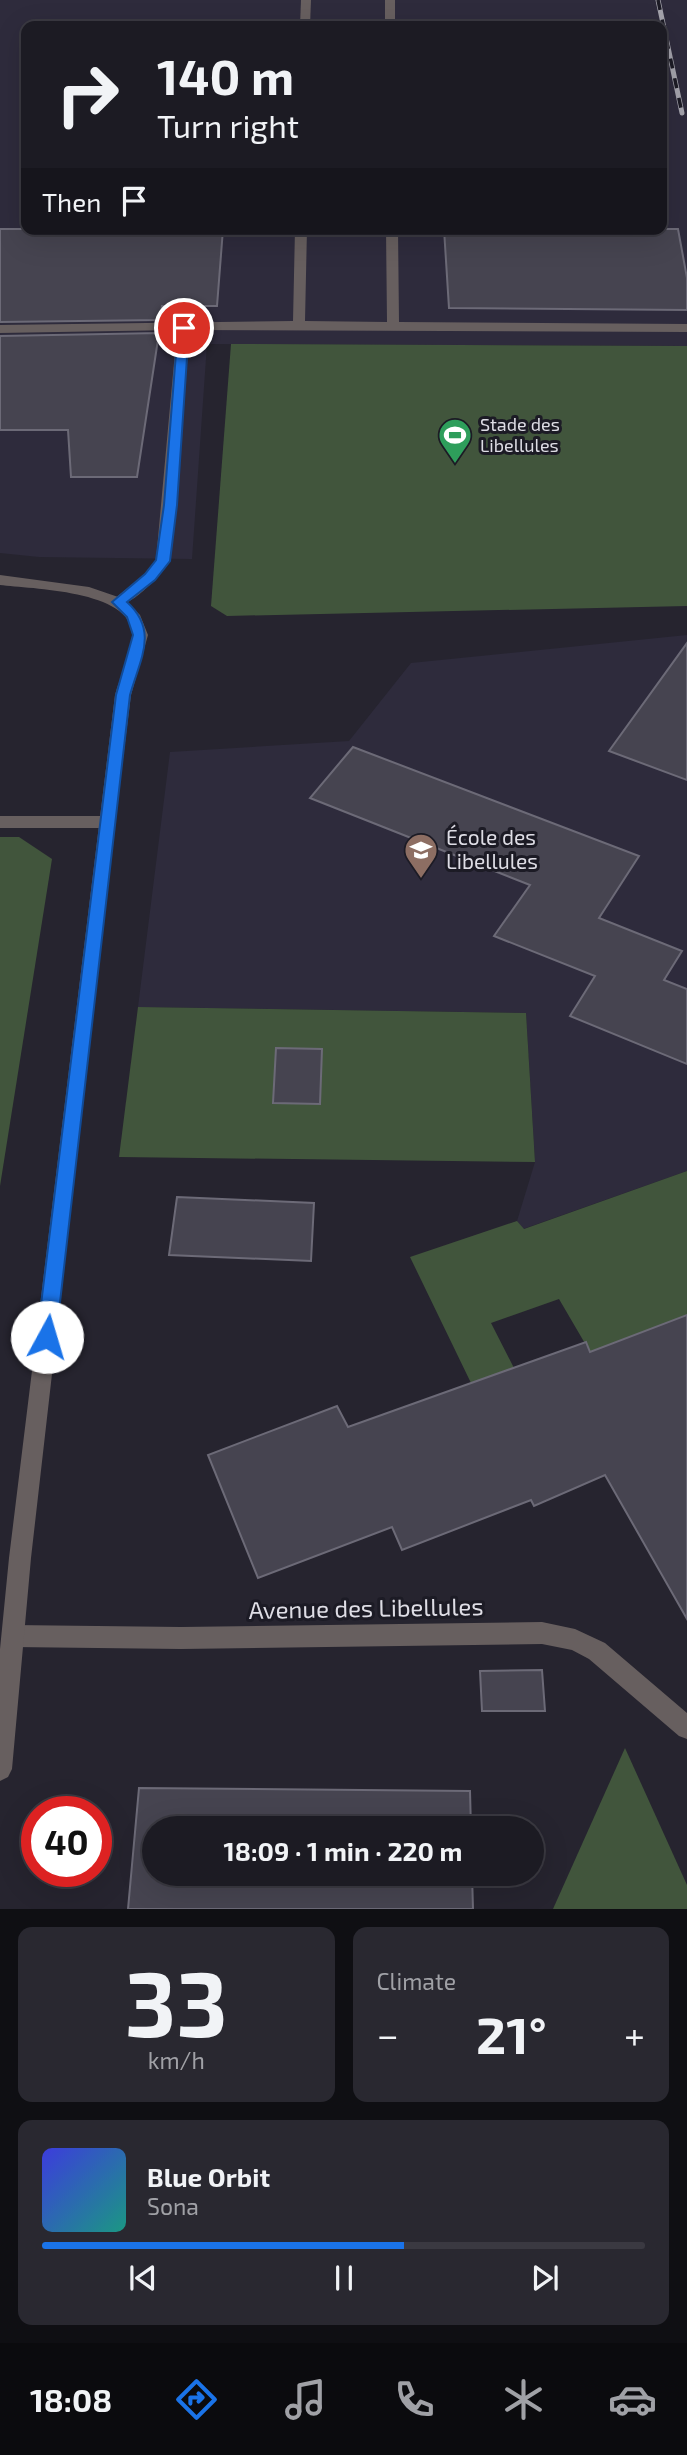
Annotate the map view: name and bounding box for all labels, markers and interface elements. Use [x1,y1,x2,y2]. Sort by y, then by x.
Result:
text: 140 m [157,46,294,105]
icon: right [42,49,133,140]
text: Turn right [157,106,299,144]
icon: arrive [115,182,153,220]
text: Then [42,186,101,217]
pin [154,298,214,358]
icon: arrive [165,309,203,347]
place label: Stade des Libellules [480,413,560,456]
sports icon: Stade des Libellules [436,416,474,465]
place label: École des Libellules [446,824,538,873]
school or university icon: École des Libellules [402,831,440,880]
position arrow [10,1300,84,1374]
street label: Avenue des Libellules [248,1591,484,1624]
speed limit sign: 40 [21,1796,112,1887]
text: 18:09 · 1 min · 220 m [223,1835,463,1866]
text: 33 [125,1946,228,2055]
text: Climate [377,1967,456,1995]
text: 21° [476,2002,547,2064]
text: − [377,2011,399,2057]
text: + [624,2011,645,2057]
text: km/h [148,2046,205,2074]
text: Blue Orbit [147,2161,270,2192]
text: Sona [147,2192,199,2220]
icon: previous [124,2259,162,2297]
icon: pause [325,2259,363,2297]
icon: next [526,2259,564,2297]
icon: directions [172,2375,221,2424]
icon: music [281,2375,330,2424]
icon: phone [390,2375,439,2424]
icon: climate [499,2375,548,2424]
icon: car [608,2375,657,2424]
text: 18:08 [30,2380,112,2418]

